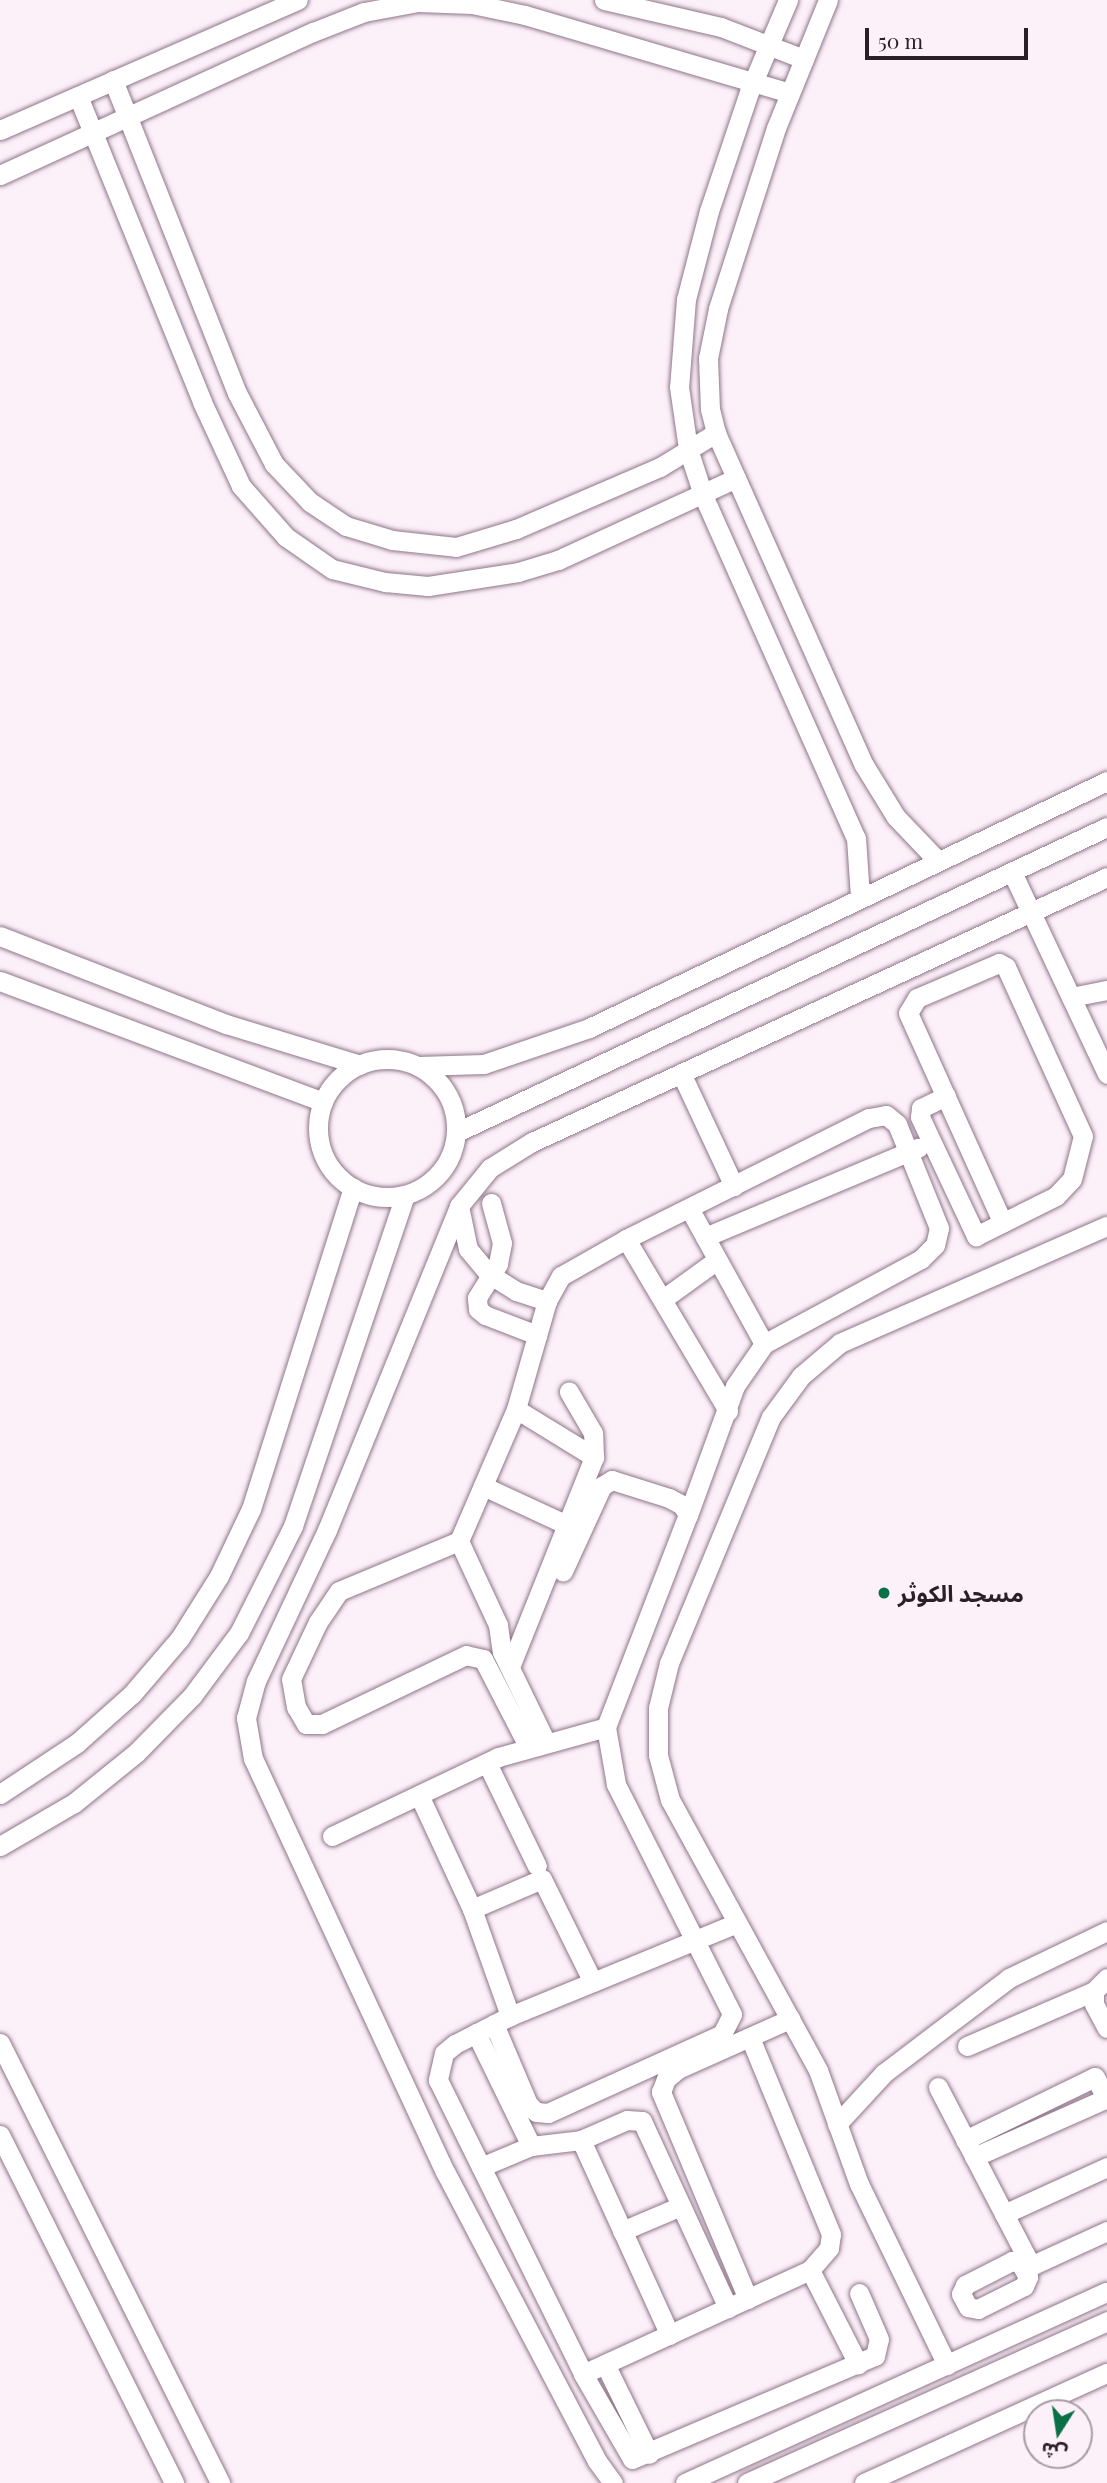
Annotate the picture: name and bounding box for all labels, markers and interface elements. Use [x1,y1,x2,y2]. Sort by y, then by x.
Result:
scale bar [869,14,1032,58]
text: 50 m [878,26,923,54]
place label: مسجد الكوثر [898,1579,1024,1607]
marker: مسجد الكوثر [876,1585,892,1601]
north arrow [1023,2399,1093,2469]
text: ش [1039,2437,1069,2468]

